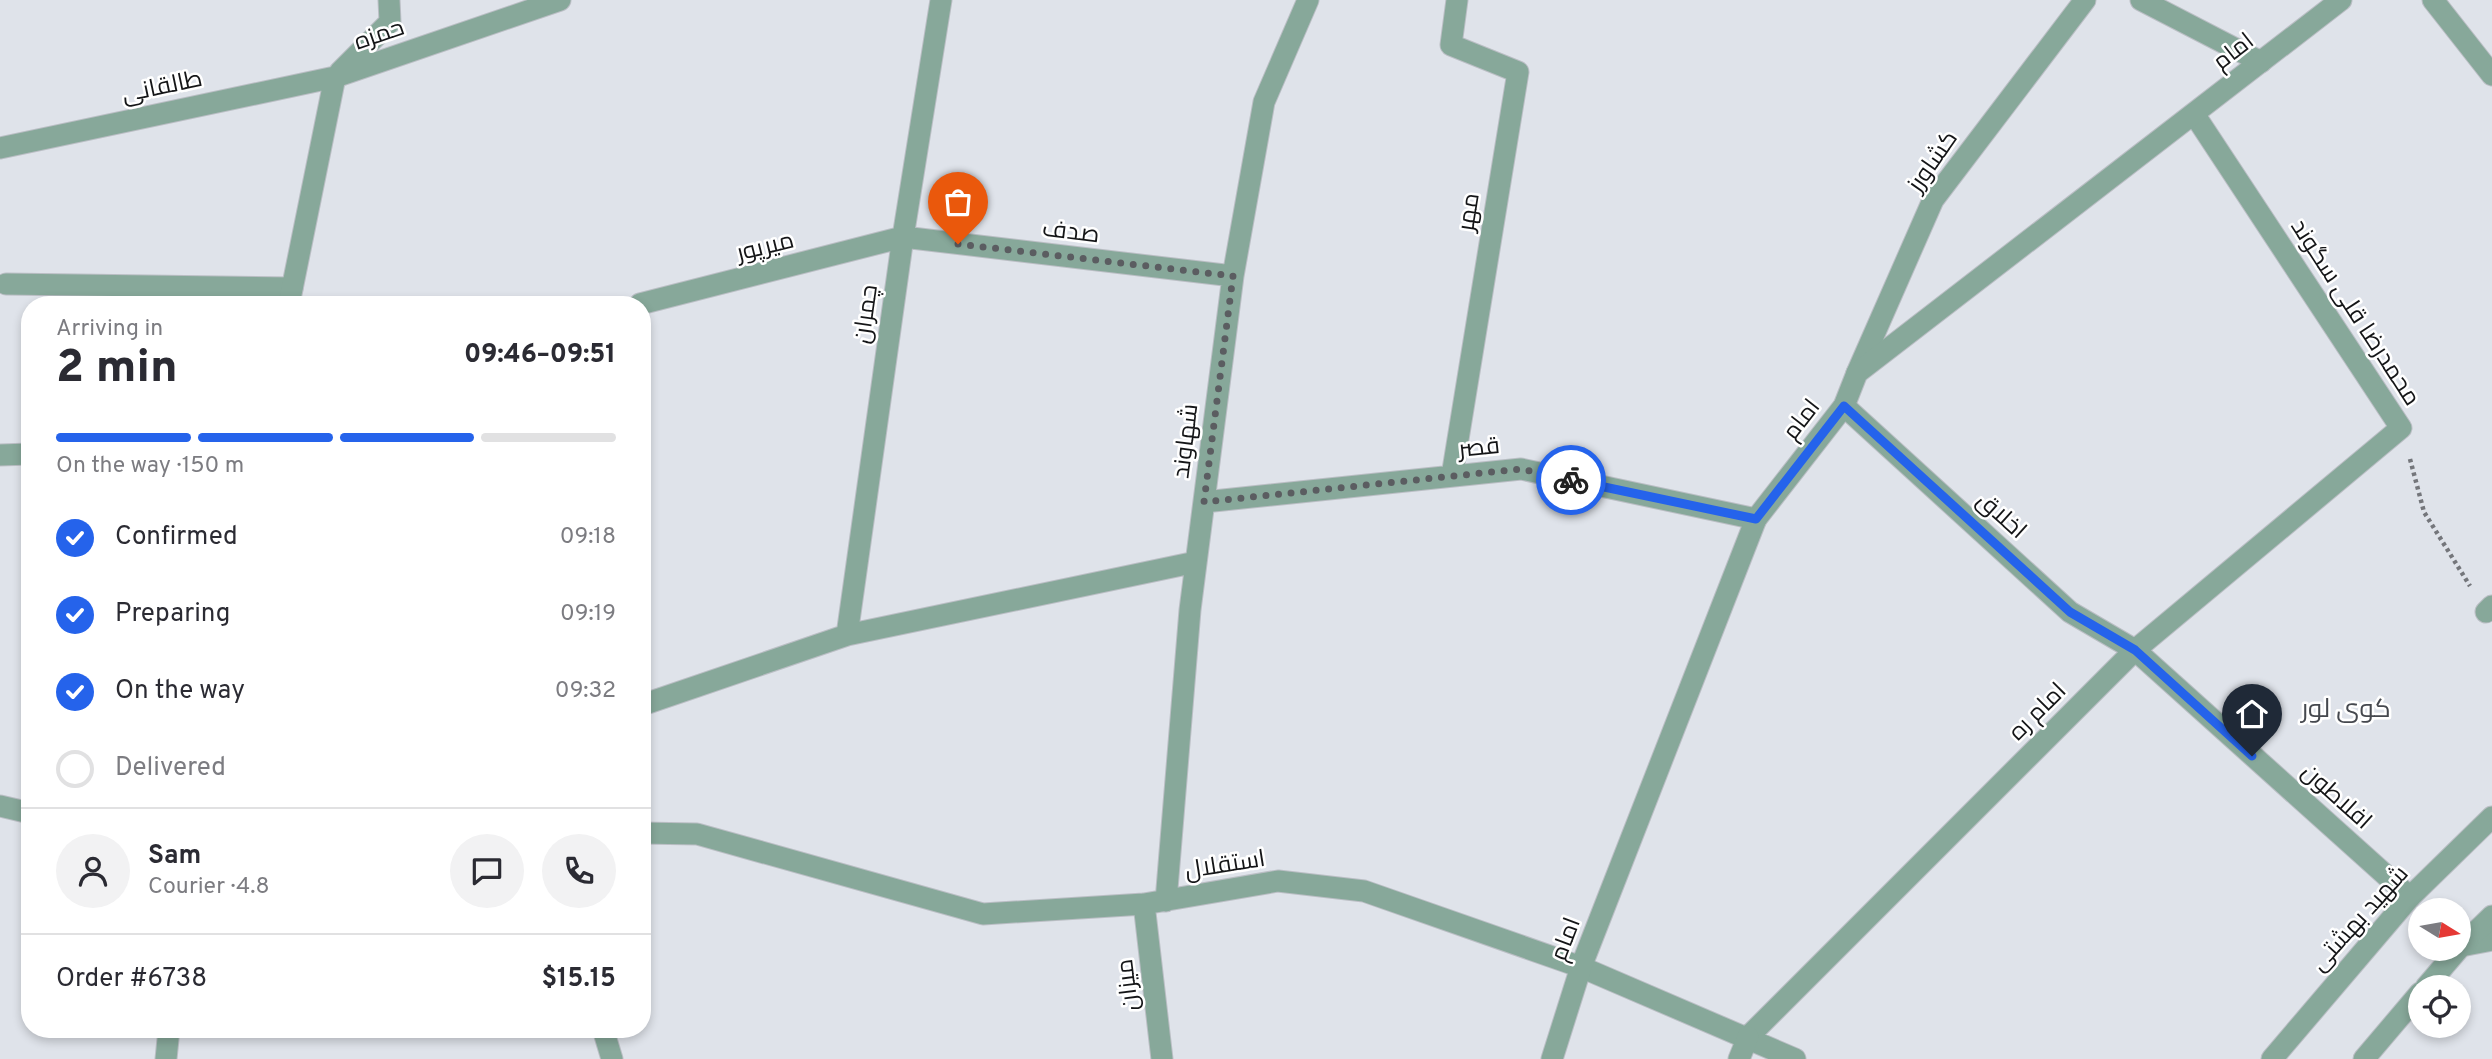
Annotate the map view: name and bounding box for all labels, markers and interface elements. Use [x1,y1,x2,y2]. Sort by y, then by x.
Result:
street label: حمزه [351,13,409,58]
street label: امام [2208,27,2261,78]
street label: طالقانی [119,65,205,111]
street label: کشاورز [1901,126,1966,200]
pin [928,172,988,244]
icon: bag [939,183,977,221]
street label: مهر [1452,191,1488,236]
street label: محمدرضا قلی سگوند [2283,214,2426,412]
street label: صدف [1040,215,1101,251]
street label: میرپور [732,226,797,270]
street label: چمران [848,283,886,346]
text: Arriving in [56,315,163,344]
text: 09:46–09:51 [464,339,616,372]
text: 2 min [56,340,178,399]
street label: امام [1777,394,1828,447]
street label: شهاوند [1168,402,1206,480]
street label: قصر [1455,432,1501,466]
courier [1536,445,1606,515]
text: On the way · 150 m [56,452,244,481]
icon: bike [1552,461,1590,499]
street label: اخلاق [1970,486,2032,547]
icon: check [56,519,94,557]
text: Confirmed [115,521,238,554]
text: 09:18 [560,523,616,552]
icon: check [56,596,94,634]
text: Preparing [115,598,230,631]
text: 09:19 [560,600,616,629]
icon: check [56,673,94,711]
text: On the way [115,675,245,708]
text: 09:32 [555,677,616,706]
street label: امام ره [2003,677,2074,748]
pin [2222,684,2282,756]
district label: کوی لور [2299,694,2391,727]
icon: home [2233,695,2271,733]
text: Delivered [115,752,226,785]
street label: افلاطون [2294,758,2377,837]
button: person [56,834,130,908]
button: chat [450,834,524,908]
button: phone [542,834,616,908]
text: Sam [148,840,201,873]
street label: استقلال [1183,845,1268,887]
street label: شهید بهشتی [2305,860,2416,979]
text: Courier · 4.8 [148,873,269,902]
north arrow [2408,898,2471,961]
map controls [2408,898,2471,1038]
street label: امام [1545,914,1589,966]
street label: میزان [1111,957,1147,1012]
text: Order #6738 [56,963,207,996]
text: $15.15 [541,963,616,996]
button: locate [2408,975,2471,1038]

